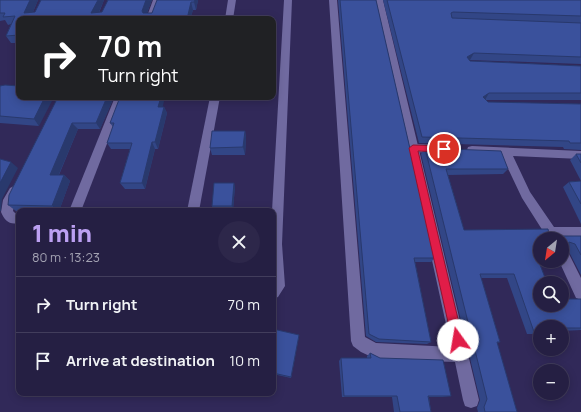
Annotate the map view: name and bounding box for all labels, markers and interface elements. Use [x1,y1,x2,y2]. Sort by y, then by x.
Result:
text: 70 m [98,27,162,65]
icon: right [32,32,84,84]
text: Turn right [98,63,179,87]
pin [427,132,461,166]
icon: arrive [433,138,455,160]
text: 1 min [32,216,92,249]
button: close [218,221,260,263]
north arrow [533,232,569,268]
map controls [533,232,569,400]
text: 80 m · 13:23 [32,248,100,266]
button: search [533,276,569,312]
icon: right [32,294,54,316]
text: Turn right [66,294,137,315]
text: 70 m [228,294,260,315]
position arrow [437,319,479,361]
button: + [533,320,569,356]
icon: arrive [32,350,54,372]
text: Arrive at destination [66,350,215,371]
text: 10 m [229,350,260,371]
button: − [533,364,569,400]

